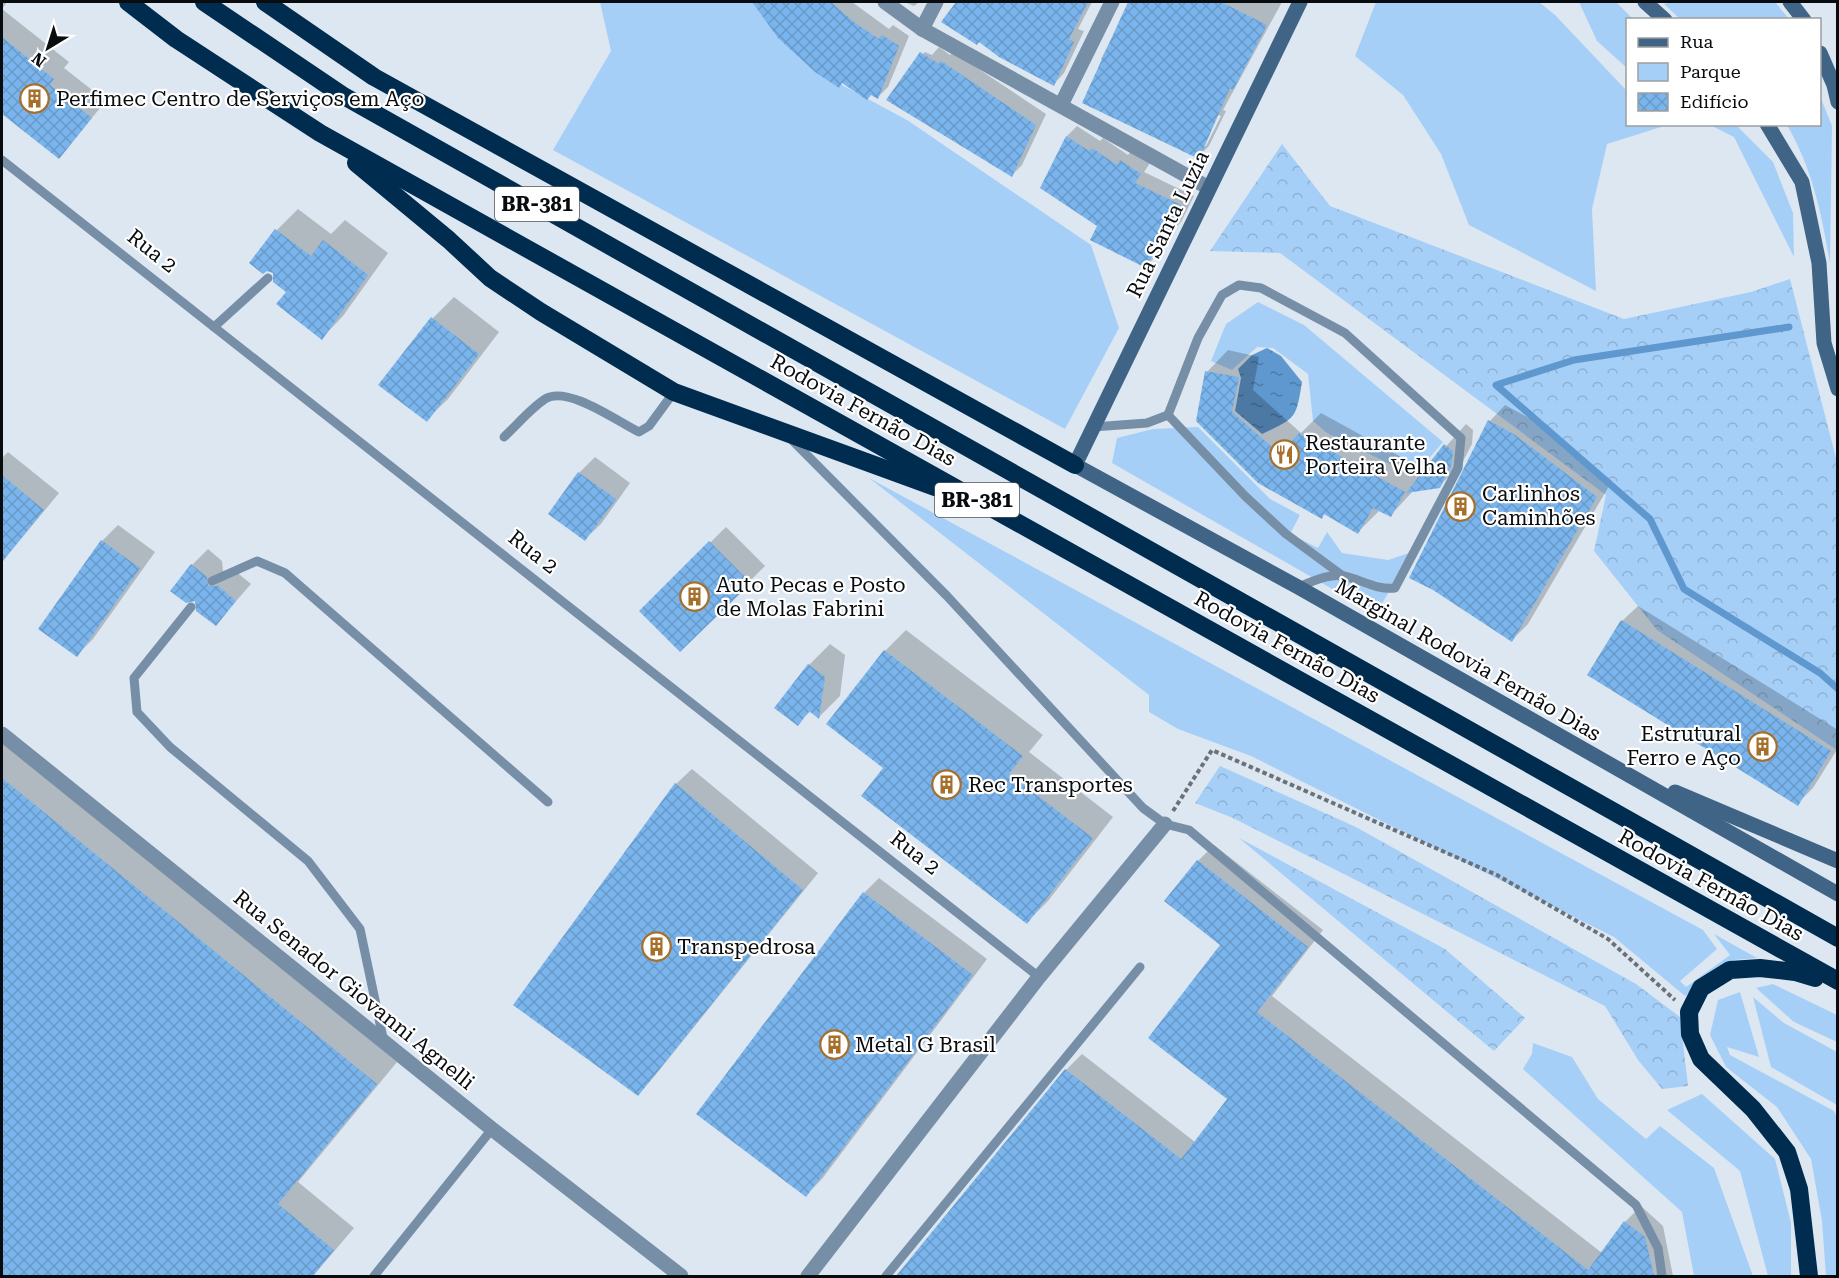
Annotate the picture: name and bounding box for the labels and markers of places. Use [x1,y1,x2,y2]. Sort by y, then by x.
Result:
building icon: Perfimec Centro de Serviços em Aço [19,83,51,115]
place label: Perfimec Centro de Serviços em Aço [56,87,424,111]
place label: Restaurante Porteira Velha [1305,431,1448,479]
restaurant icon: Restaurante Porteira Velha [1268,439,1300,471]
place label: Carlinhos Caminhões [1482,482,1596,530]
building icon: Carlinhos Caminhões [1445,490,1477,522]
place label: Auto Pecas e Posto de Molas Fabrini [716,573,906,621]
building icon: Auto Pecas e Posto de Molas Fabrini [679,581,711,613]
place label: Estrutural Ferro e Aço [1626,722,1742,770]
building icon: Estrutural Ferro e Aço [1746,730,1778,762]
building icon: Rec Transportes [931,769,963,801]
place label: Rec Transportes [968,773,1133,797]
building icon: Transpedrosa [640,931,672,963]
place label: Transpedrosa [677,935,816,959]
building icon: Metal G Brasil [818,1029,850,1061]
place label: Metal G Brasil [855,1033,996,1057]

